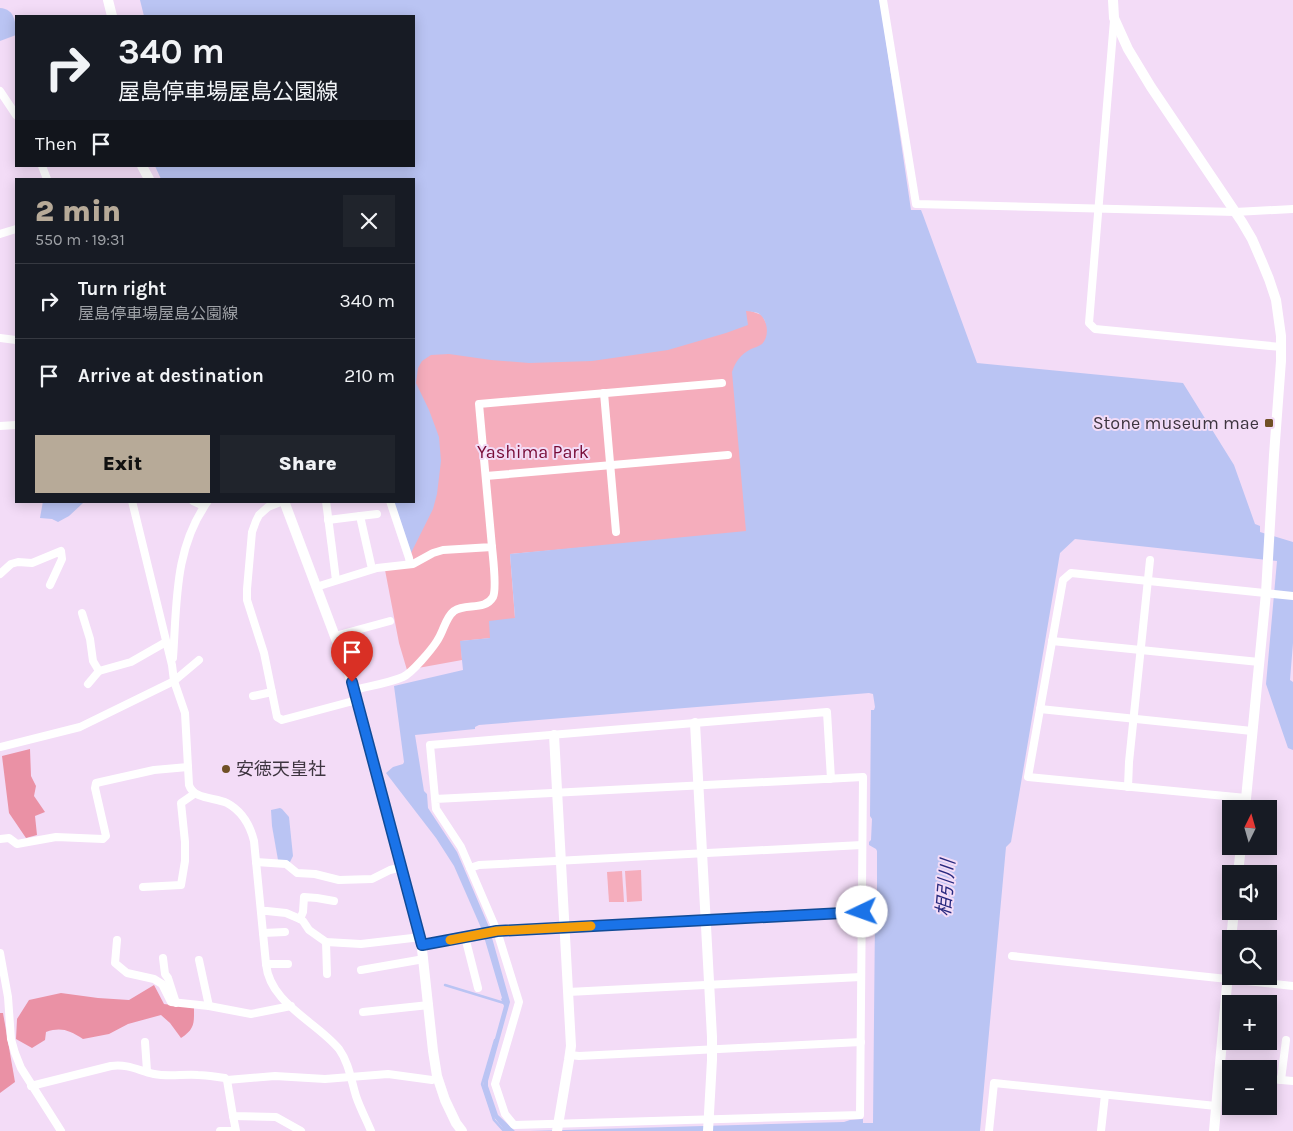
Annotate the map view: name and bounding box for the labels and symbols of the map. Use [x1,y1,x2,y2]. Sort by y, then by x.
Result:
place label: Stone museum mae [1093,412,1259,434]
marker: Stone museum mae [1263,417,1275,429]
park label: Yashima Park [477,441,589,463]
pin [331,631,373,682]
place label: 安徳天皇社 [236,758,326,780]
marker: 安徳天皇社 [220,763,232,775]
north arrow [1222,800,1278,855]
water label: 相引川 [933,857,960,917]
position arrow [835,885,887,937]

